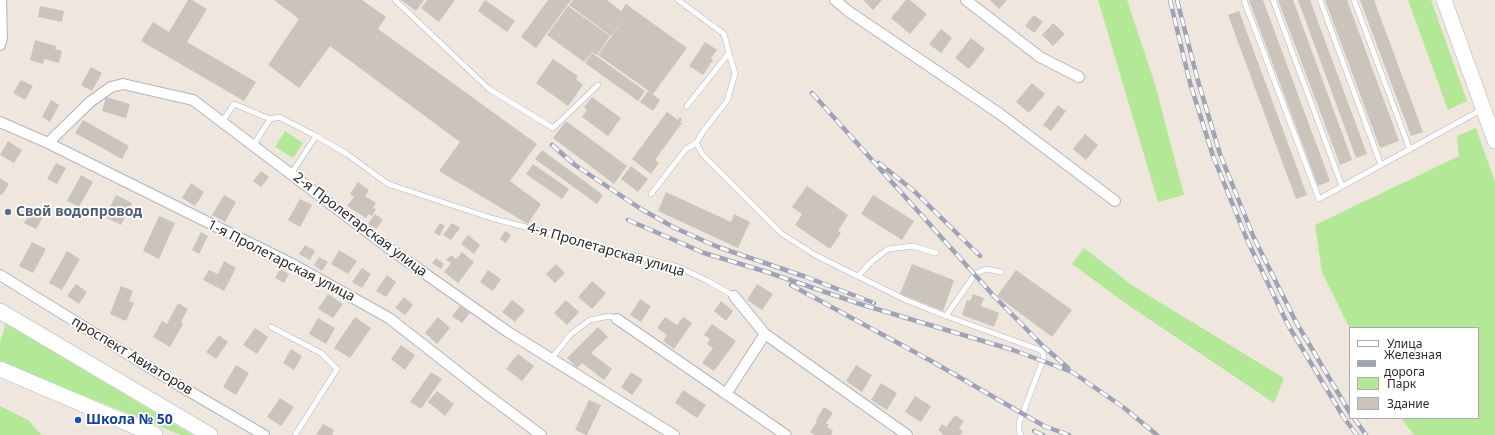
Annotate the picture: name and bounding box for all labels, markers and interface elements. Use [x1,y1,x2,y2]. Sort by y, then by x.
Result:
street label: 2-я Пролетарская улица [290,169,430,281]
place label: Свой водопровод [16,204,142,220]
marker: Свой водопровод [3,207,13,217]
street label: 1-я Пролетарская улица [204,216,358,306]
street label: 4-я Пролетарская улица [525,219,687,281]
street label: проспект Авиаторов [68,313,196,399]
legend [1349,327,1479,419]
text: Улица [1387,335,1422,352]
text: Железная дорога [1384,346,1442,380]
text: Парк [1387,375,1416,392]
text: Здание [1387,395,1429,412]
place label: Школа № 50 [86,412,173,428]
marker: Школа № 50 [73,415,83,425]

